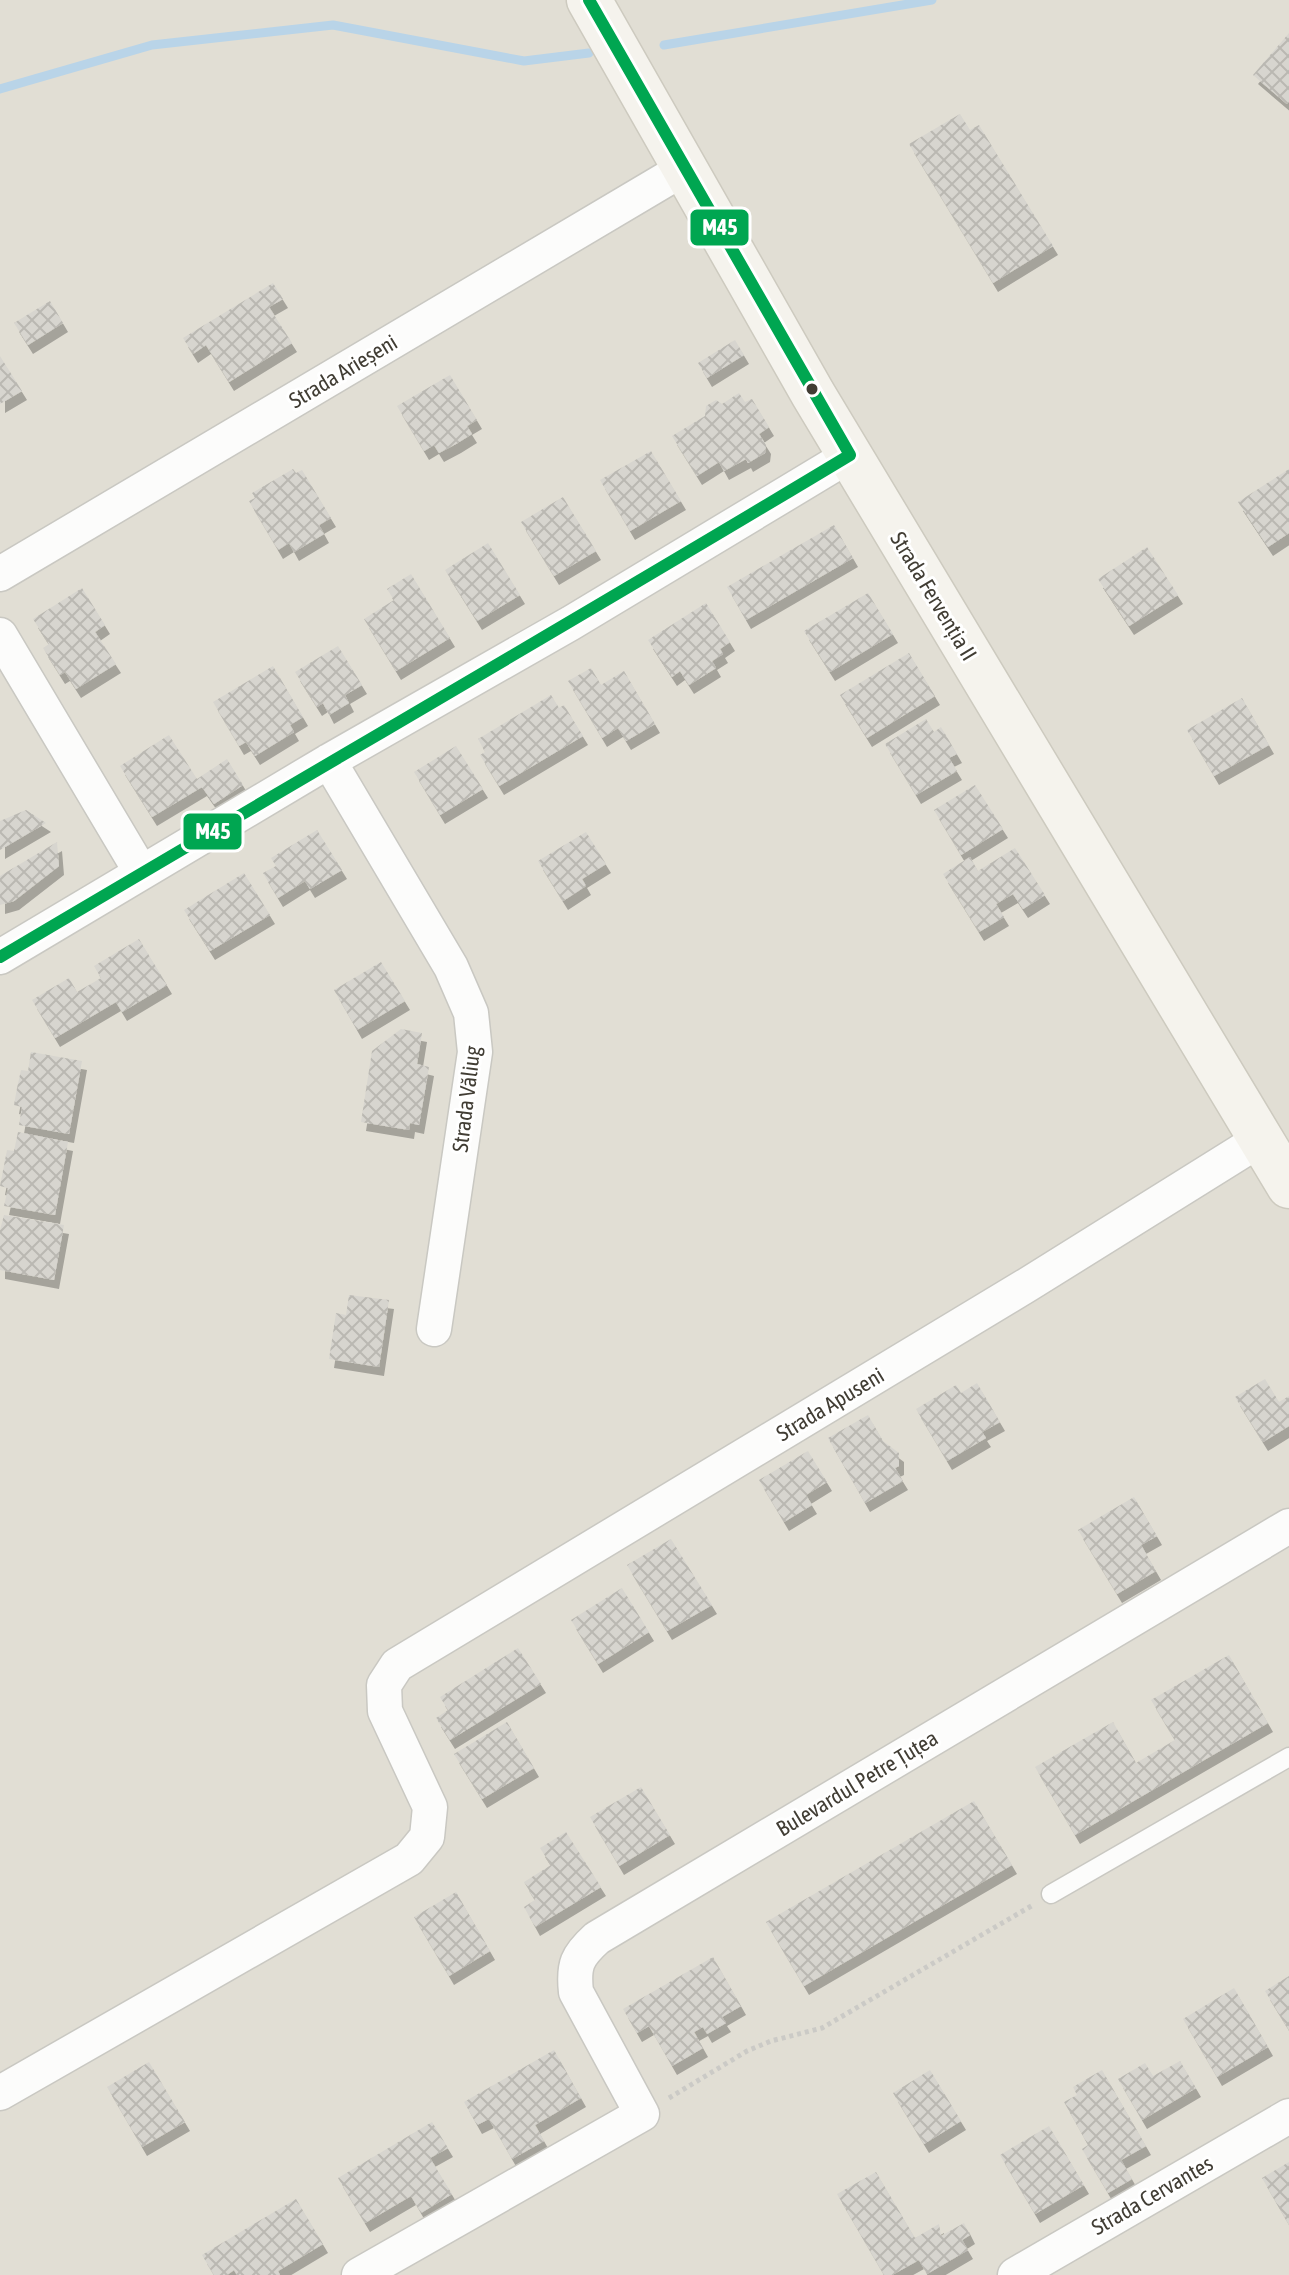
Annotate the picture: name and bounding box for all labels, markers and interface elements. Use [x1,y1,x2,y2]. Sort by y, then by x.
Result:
line badge: M45 [689,208,750,247]
text: M45 [702,214,738,240]
street label: Strada Arieșeni [284,329,402,413]
unlabelled marker [804,381,820,397]
street label: Strada Fervenția II [885,527,983,665]
line badge: M45 [182,812,243,851]
text: M45 [195,818,231,844]
street label: Strada Văliug [447,1044,485,1154]
street label: Strada Apuseni [772,1362,888,1446]
street label: Bulevardul Petre Țuțea [772,1725,942,1841]
street label: Strada Cervantes [1087,2150,1217,2240]

